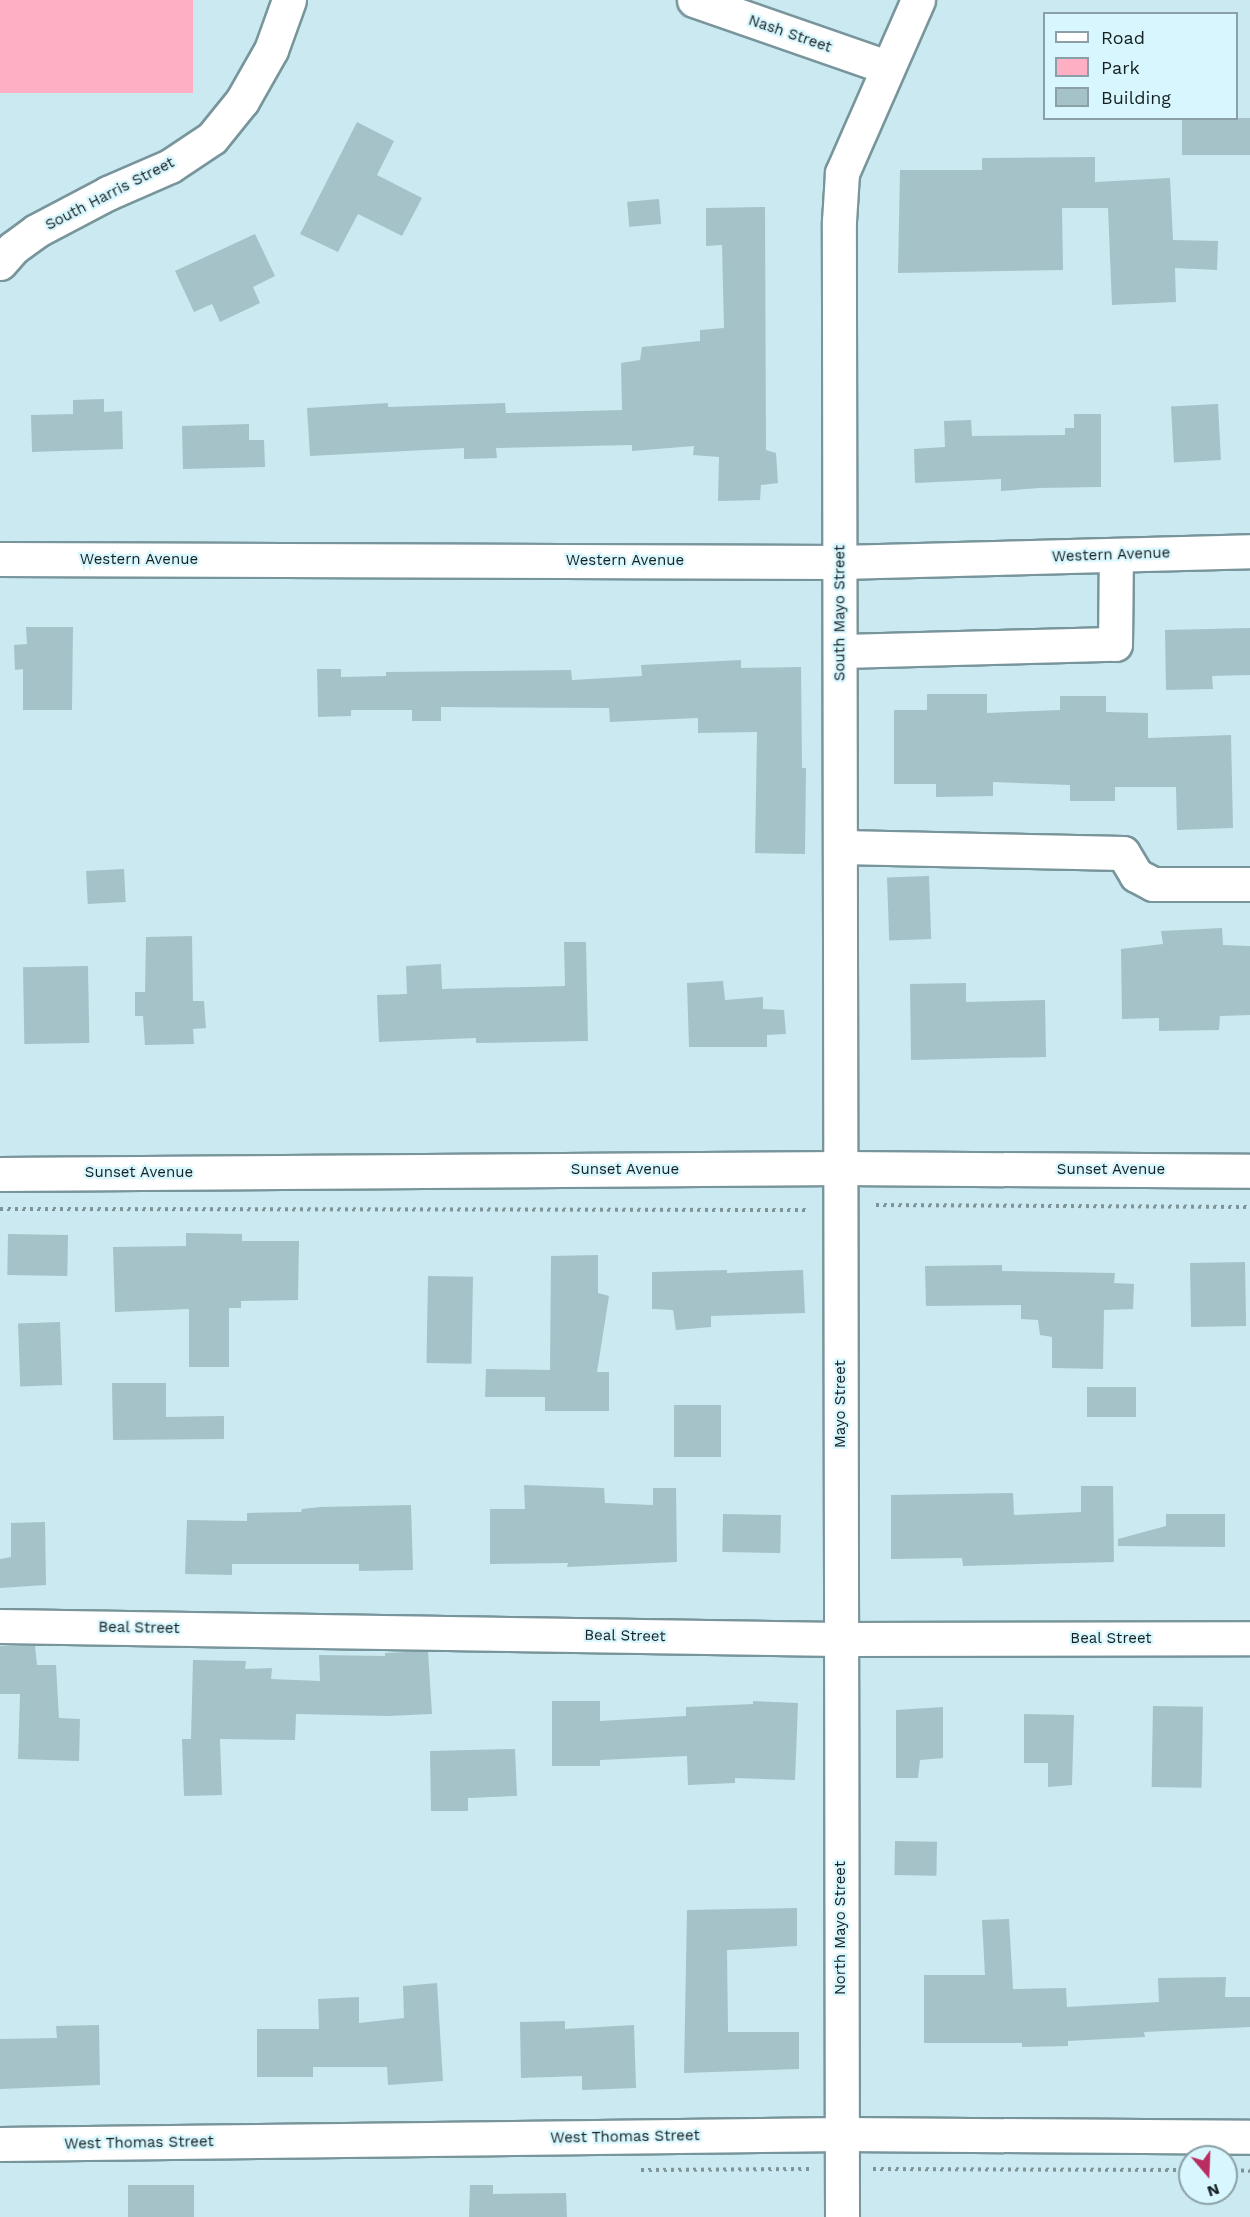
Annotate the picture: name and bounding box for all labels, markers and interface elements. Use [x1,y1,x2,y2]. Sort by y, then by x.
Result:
street label: Nash Street [746,11,834,57]
legend [1043,12,1238,120]
text: Road [1101,27,1145,48]
text: Park [1101,57,1140,78]
text: Building [1101,87,1171,108]
street label: South Harris Street [42,154,178,234]
street label: Western Avenue [1051,544,1171,566]
street label: South Mayo Street [831,545,849,681]
street label: Western Avenue [80,551,198,569]
street label: Western Avenue [566,552,684,570]
street label: Sunset Avenue [571,1161,679,1179]
street label: Sunset Avenue [1057,1161,1165,1179]
street label: Sunset Avenue [85,1164,193,1182]
street label: Mayo Street [832,1360,850,1448]
street label: Beal Street [98,1618,180,1638]
street label: Beal Street [584,1626,666,1646]
street label: Beal Street [1070,1630,1152,1648]
street label: North Mayo Street [832,1861,850,1995]
street label: West Thomas Street [550,2127,700,2147]
street label: West Thomas Street [64,2133,214,2153]
north arrow [1178,2145,1238,2205]
text: N [1205,2180,1222,2202]

